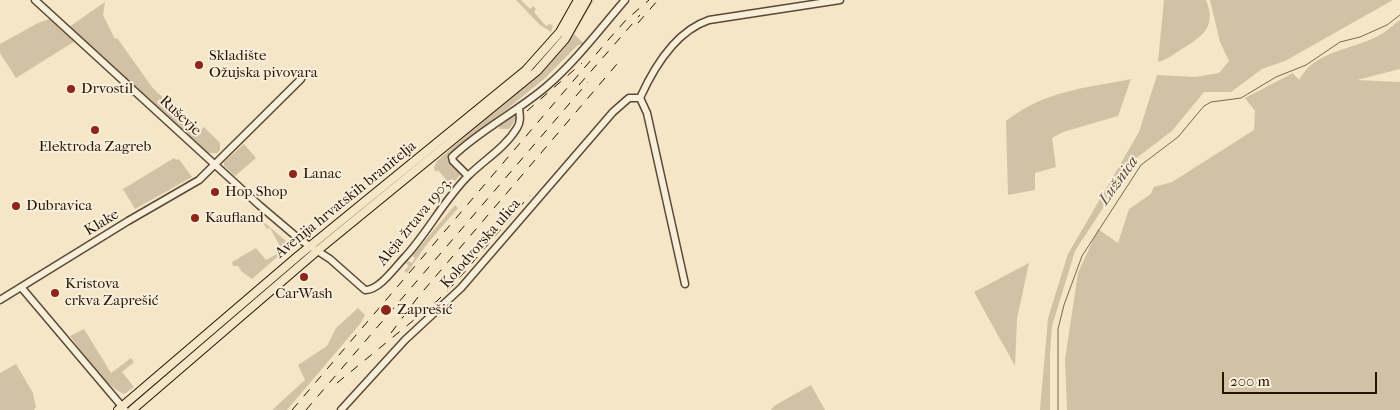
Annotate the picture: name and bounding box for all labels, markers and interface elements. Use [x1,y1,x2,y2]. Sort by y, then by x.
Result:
place label: Skladište Ožujska pivovara [209,47,318,82]
marker: Skladište Ožujska pivovara [193,59,205,71]
place label: Drvostil [81,80,133,98]
marker: Drvostil [65,83,77,95]
street label: Ruševje [155,92,205,140]
marker: Elektroda Zagreb [89,124,101,136]
street label: Avenija hrvatskih branitelja [272,137,420,263]
place label: Elektroda Zagreb [39,138,151,156]
water label: Lužnica [1095,153,1143,209]
place label: Lanac [303,165,341,183]
marker: Lanac [287,168,299,180]
street label: Aleja žrtava 1903. [374,174,456,270]
place label: Hop Shop [225,183,287,201]
marker: Hop Shop [209,186,221,198]
street label: Kolodvorska ulica [437,196,525,292]
place label: Dubravica [26,197,92,215]
marker: Dubravica [10,200,22,212]
street label: Klake [82,206,122,240]
place label: Kaufland [205,209,264,227]
marker: Kaufland [189,212,201,224]
marker: CarWash [298,271,310,283]
place label: Kristova crkva Zaprešić [65,275,158,310]
place label: CarWash [275,285,333,303]
marker: Kristova crkva Zaprešić [49,287,61,299]
place label: Zaprešić [397,301,452,319]
marker: Zaprešić [379,303,393,317]
scale bar [1225,362,1380,394]
text: 200 m [1230,372,1270,390]

